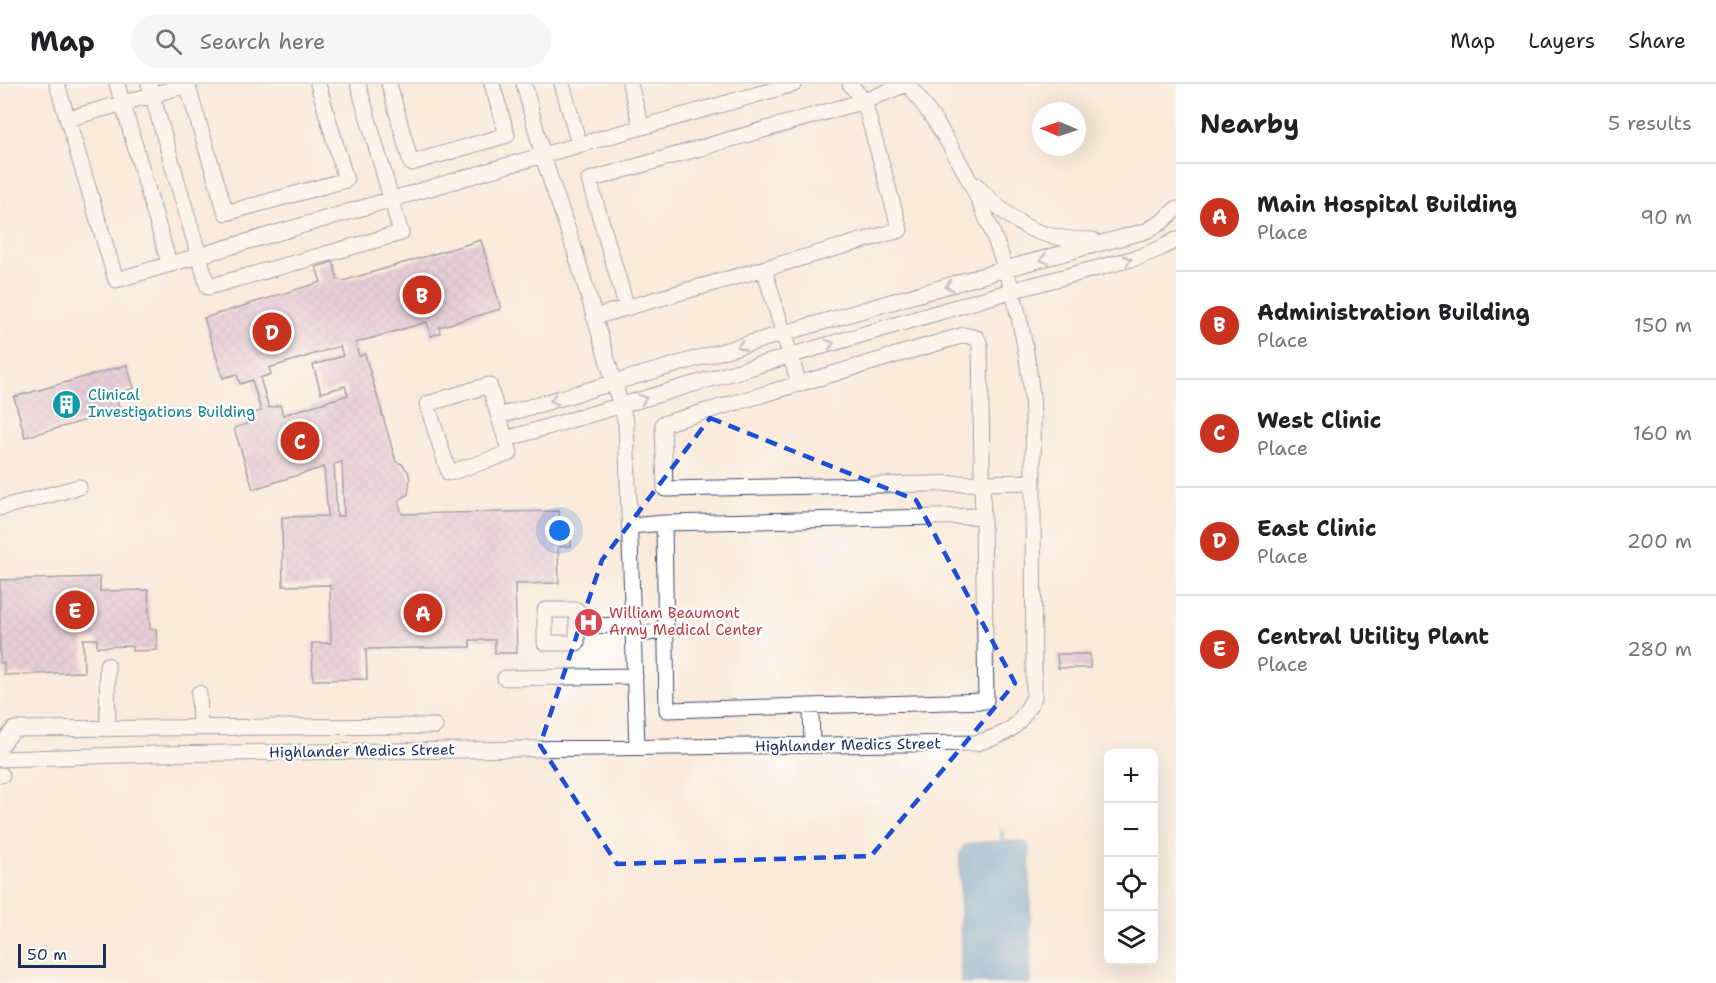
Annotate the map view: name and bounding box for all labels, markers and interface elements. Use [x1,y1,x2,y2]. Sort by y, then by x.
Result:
search box [131,14,551,68]
text: Map [30,22,95,60]
icon: search [152,25,185,58]
text: Search here [200,27,325,56]
text: Map [1450,27,1495,55]
text: Layers [1528,27,1595,55]
text: Share [1628,27,1686,55]
north arrow [1032,102,1086,156]
text: Nearby [1200,106,1299,141]
text: 5 results [1608,110,1692,136]
text: Main Hospital Building [1257,190,1517,219]
text: A [1212,204,1227,230]
text: 90 m [1640,204,1692,230]
text: Place [1257,219,1308,245]
one-way arrow [1040,251,1050,264]
one-way arrow [1123,254,1133,267]
pin: B [402,272,442,318]
one-way arrow [944,279,955,291]
text: Administration Building [1257,298,1530,327]
pin: D [252,310,292,354]
text: B [1213,312,1226,338]
text: 150 m [1634,312,1692,338]
text: Place [1257,327,1308,353]
one-way arrow [737,339,747,351]
one-way arrow [824,339,835,351]
place label: Clinical Investigations Building [88,385,255,422]
building icon: Clinical Investigations Building [51,388,83,420]
one-way arrow [549,393,560,405]
one-way arrow [637,394,648,406]
text: West Clinic [1257,406,1381,435]
pin: C [280,418,320,464]
text: C [1213,420,1226,446]
text: 160 m [1633,420,1692,446]
text: Place [1257,435,1308,461]
text: East Clinic [1257,514,1377,543]
your location [545,516,574,545]
text: D [1212,528,1227,554]
text: 200 m [1627,528,1692,554]
text: Place [1257,543,1308,569]
pin: E [56,588,94,632]
pin: A [404,590,442,636]
place label: William Beaumont Army Medical Center [609,603,763,640]
hospital icon: William Beaumont Army Medical Center [572,606,604,638]
text: Central Utility Plant [1257,622,1489,651]
text: E [1213,636,1226,662]
text: 280 m [1627,636,1692,662]
text: Place [1257,651,1308,677]
street label: Highlander Medics Street [755,733,941,757]
street label: Highlander Medics Street [269,739,455,763]
map controls [1104,749,1158,965]
button: + [1104,749,1158,803]
button: − [1104,803,1158,857]
button: locate [1104,857,1158,911]
button: layers [1104,911,1158,965]
scale bar [18,941,106,968]
text: 50 m [27,944,67,965]

